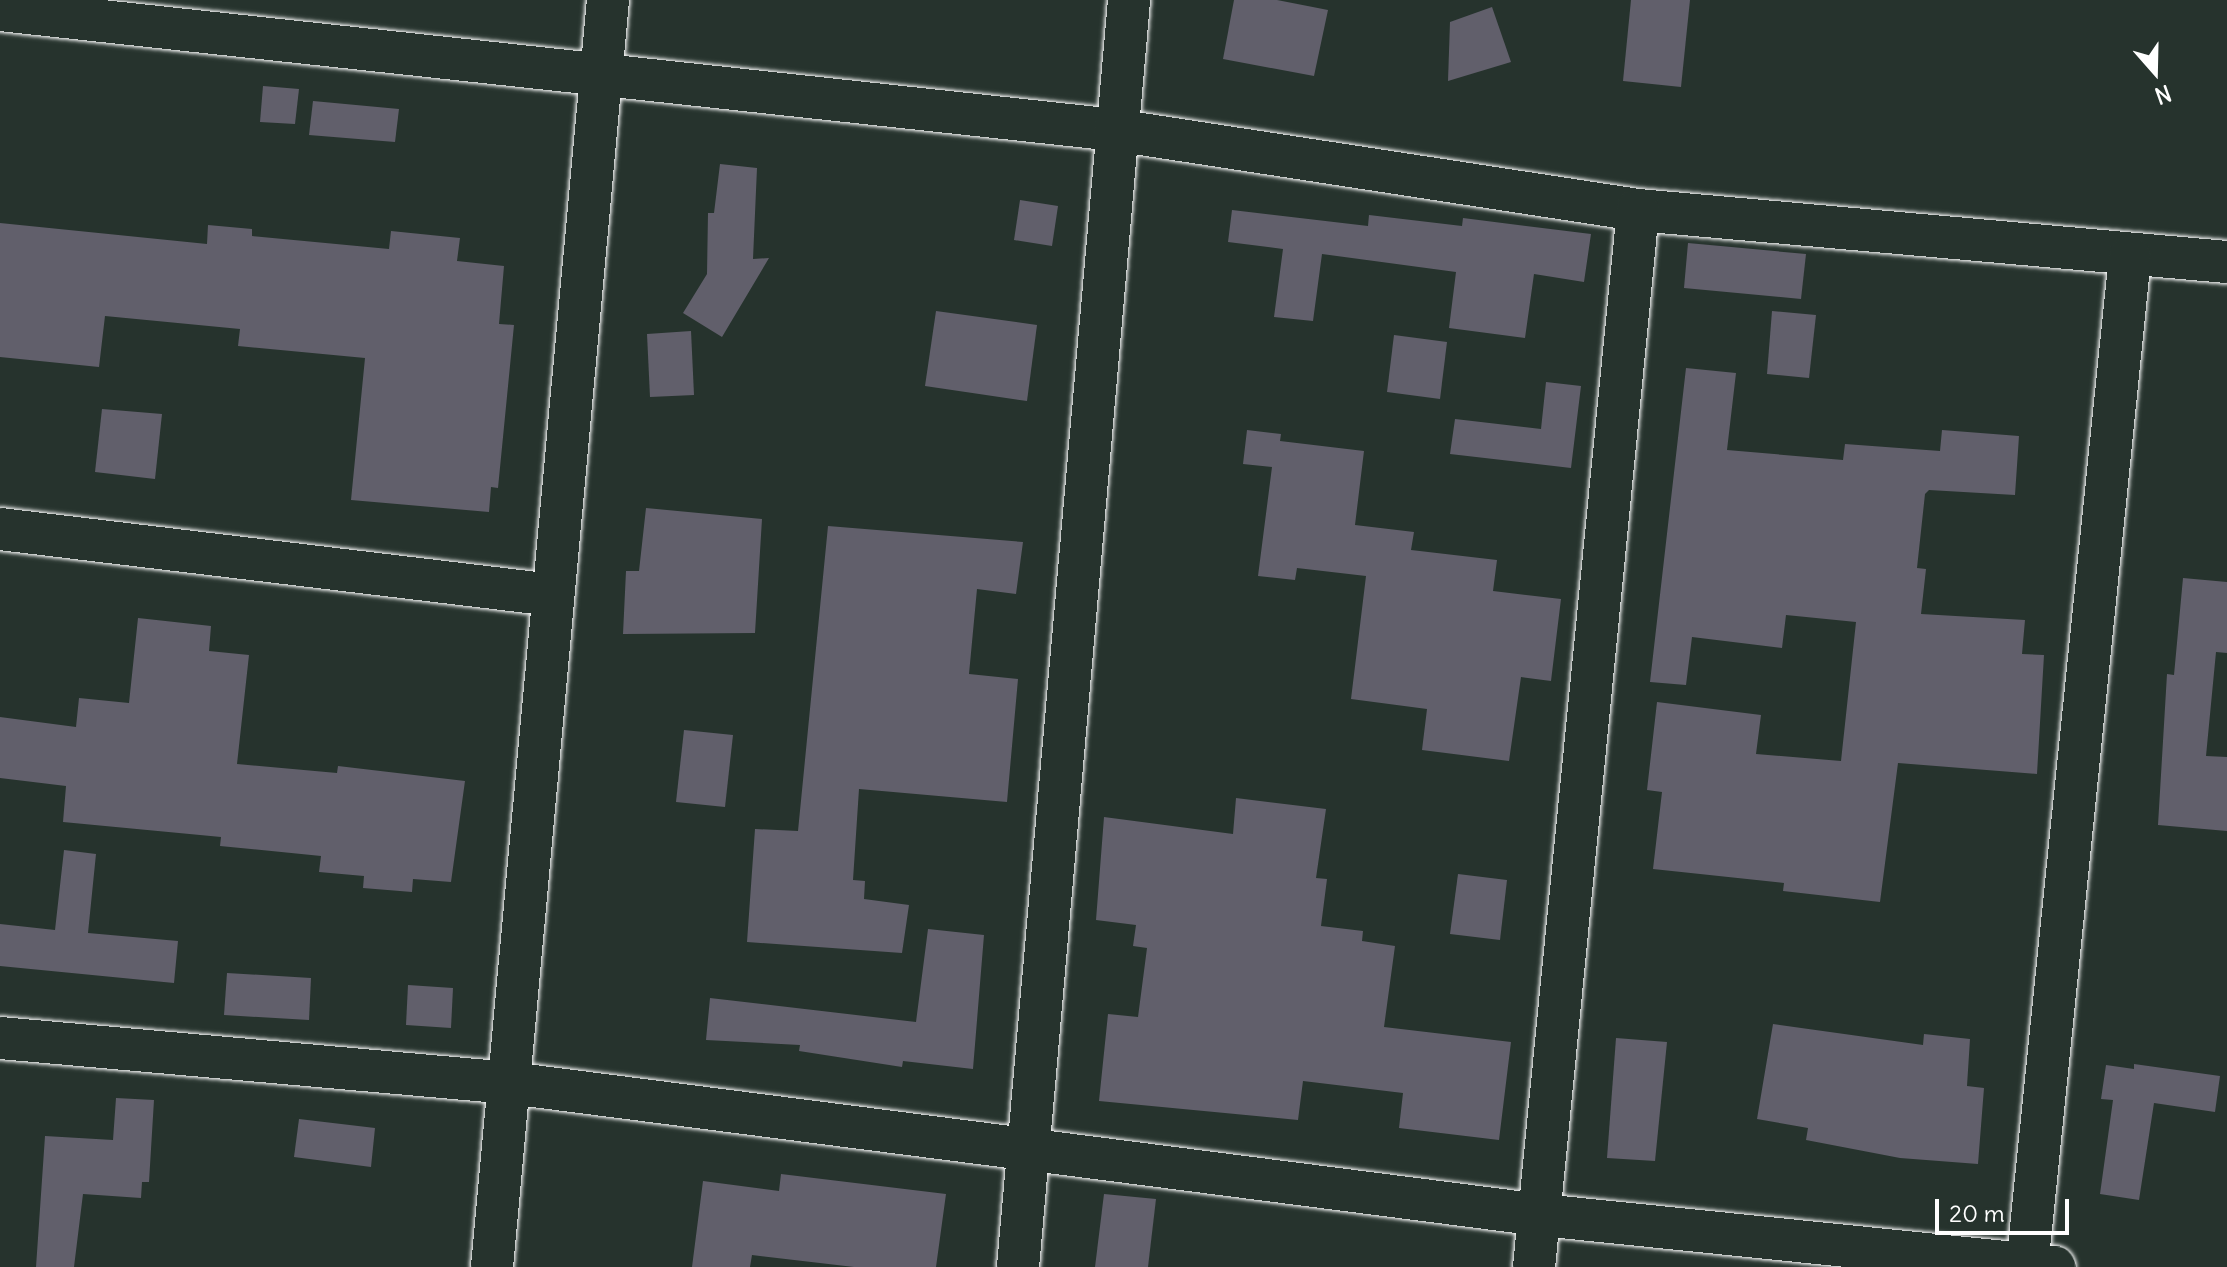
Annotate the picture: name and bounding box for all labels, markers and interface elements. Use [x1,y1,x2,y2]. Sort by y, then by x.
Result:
north arrow [2115,32,2195,112]
text: N [2151,79,2175,110]
scale bar [1939,1183,2073,1233]
text: 20 m [1949,1198,2005,1228]

